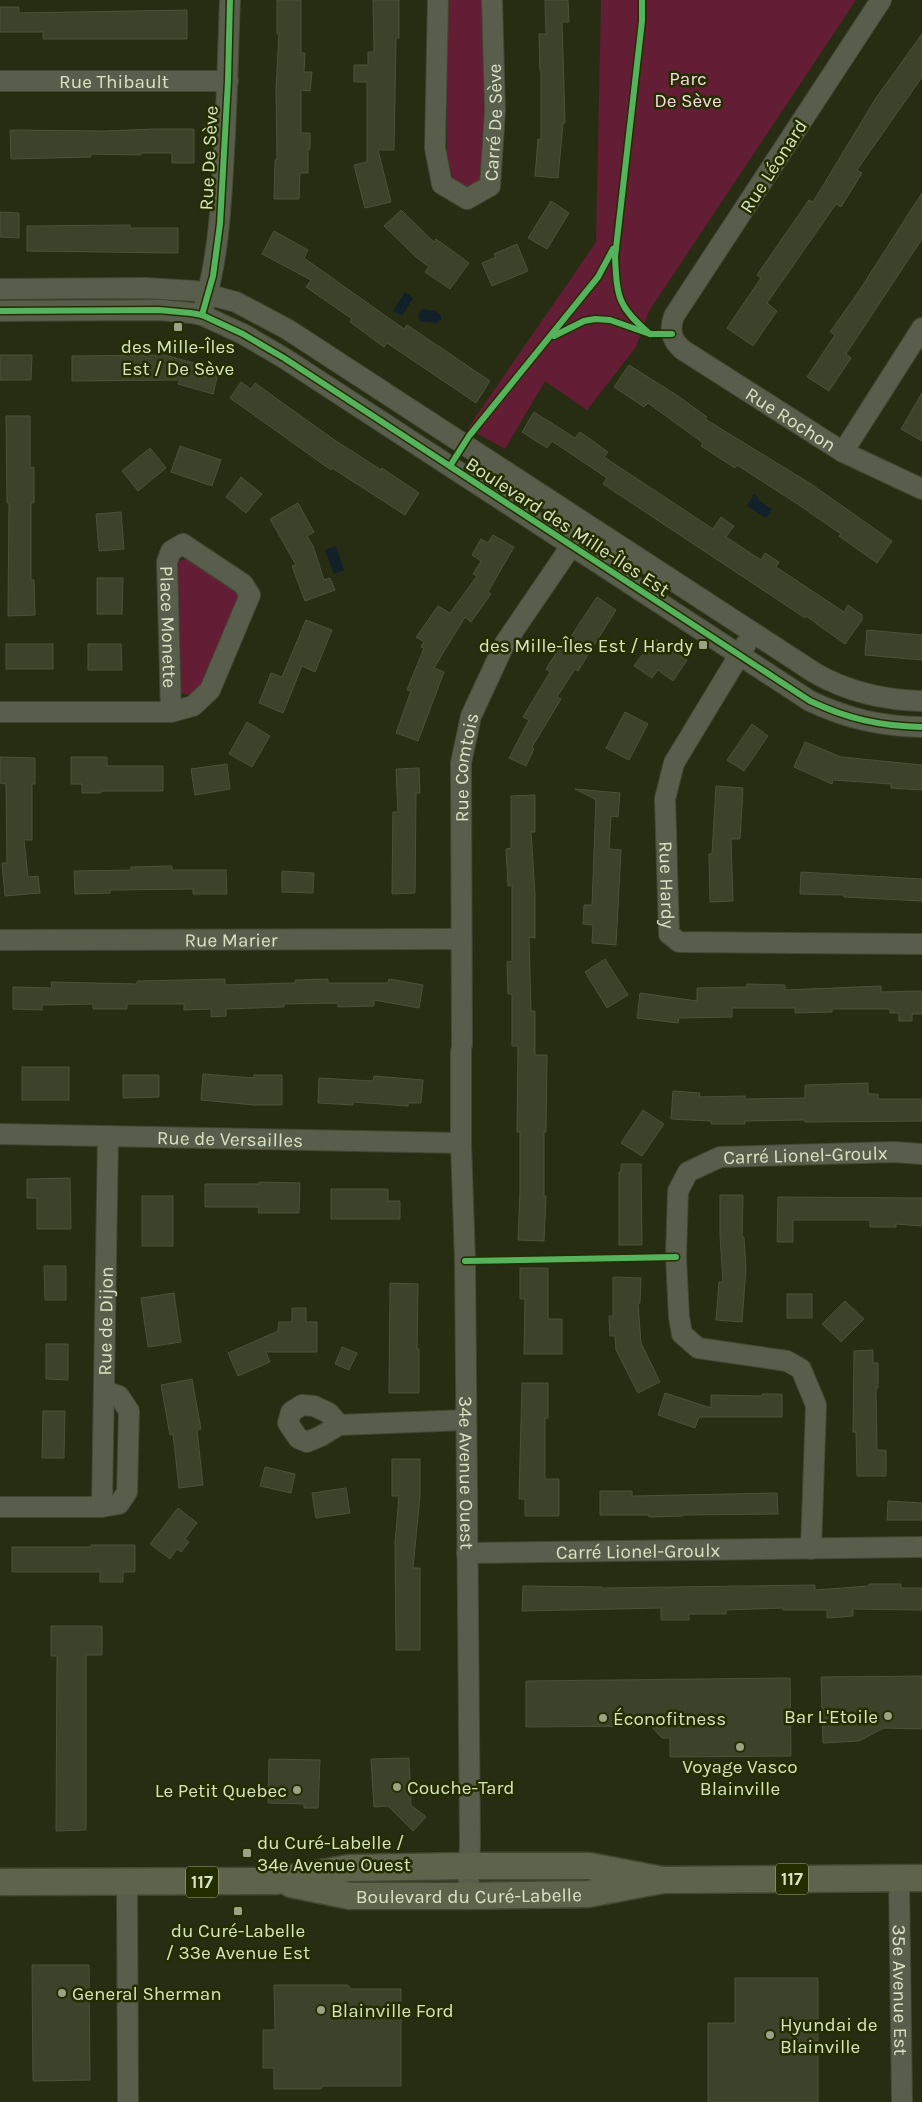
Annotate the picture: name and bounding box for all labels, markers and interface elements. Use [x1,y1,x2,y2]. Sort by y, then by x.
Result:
street label: Carré De Sève [480,63,507,182]
park label: Parc De Sève [654,68,722,112]
street label: Rue Thibault [59,71,169,93]
street label: Rue De Sève [195,105,223,211]
street label: Rue Léonard [736,116,812,217]
marker: des Mille-Îles Est / De Sève [172,321,184,333]
place label: des Mille-Îles Est / De Sève [121,336,235,380]
street label: Rue Rochon [741,383,840,457]
street label: Boulevard des Mille-Îles Est [461,453,673,601]
street label: Place Monette [155,566,180,688]
place label: des Mille-Îles Est / Hardy [479,635,693,657]
marker: des Mille-Îles Est / Hardy [697,639,709,651]
street label: Rue Comtois [451,711,483,822]
street label: Rue Hardy [654,841,679,929]
street label: Rue Marier [184,929,278,952]
street label: Rue de Versailles [157,1127,303,1152]
street label: Carré Lionel-Groulx [723,1142,888,1169]
street label: Rue de Dijon [94,1266,118,1376]
street label: 34e Avenue Ouest [454,1396,477,1550]
street label: Carré Lionel-Groulx [556,1540,721,1564]
place label: Bar L'Etoile [784,1706,878,1728]
place label: Éconofitness [613,1707,726,1730]
marker: Bar L'Etoile [882,1710,894,1722]
marker: Éconofitness [597,1712,609,1724]
marker: Voyage Vasco Blainville [734,1741,746,1753]
place label: Voyage Vasco Blainville [682,1756,798,1800]
place label: Couche-Tard [407,1777,515,1799]
place label: Le Petit Quebec [155,1780,287,1802]
marker: Couche-Tard [391,1781,403,1793]
marker: Le Petit Quebec [291,1784,303,1796]
place label: du Curé-Labelle / 34e Avenue Ouest [257,1832,411,1876]
marker: du Curé-Labelle / 34e Avenue Ouest [241,1847,253,1859]
road number: 117 [776,1864,808,1895]
road number: 117 [186,1866,218,1898]
street label: Boulevard du Curé-Labelle [356,1884,582,1908]
marker: du Curé-Labelle / 33e Avenue Est [232,1905,244,1917]
place label: du Curé-Labelle / 33e Avenue Est [166,1920,310,1964]
street label: 35e Avenue Est [888,1924,911,2056]
place label: General Sherman [72,1983,222,2005]
marker: General Sherman [56,1987,68,1999]
place label: Blainville Ford [331,2000,454,2022]
marker: Blainville Ford [315,2004,327,2016]
place label: Hyundai de Blainville [780,2014,877,2058]
marker: Hyundai de Blainville [764,2029,776,2041]

